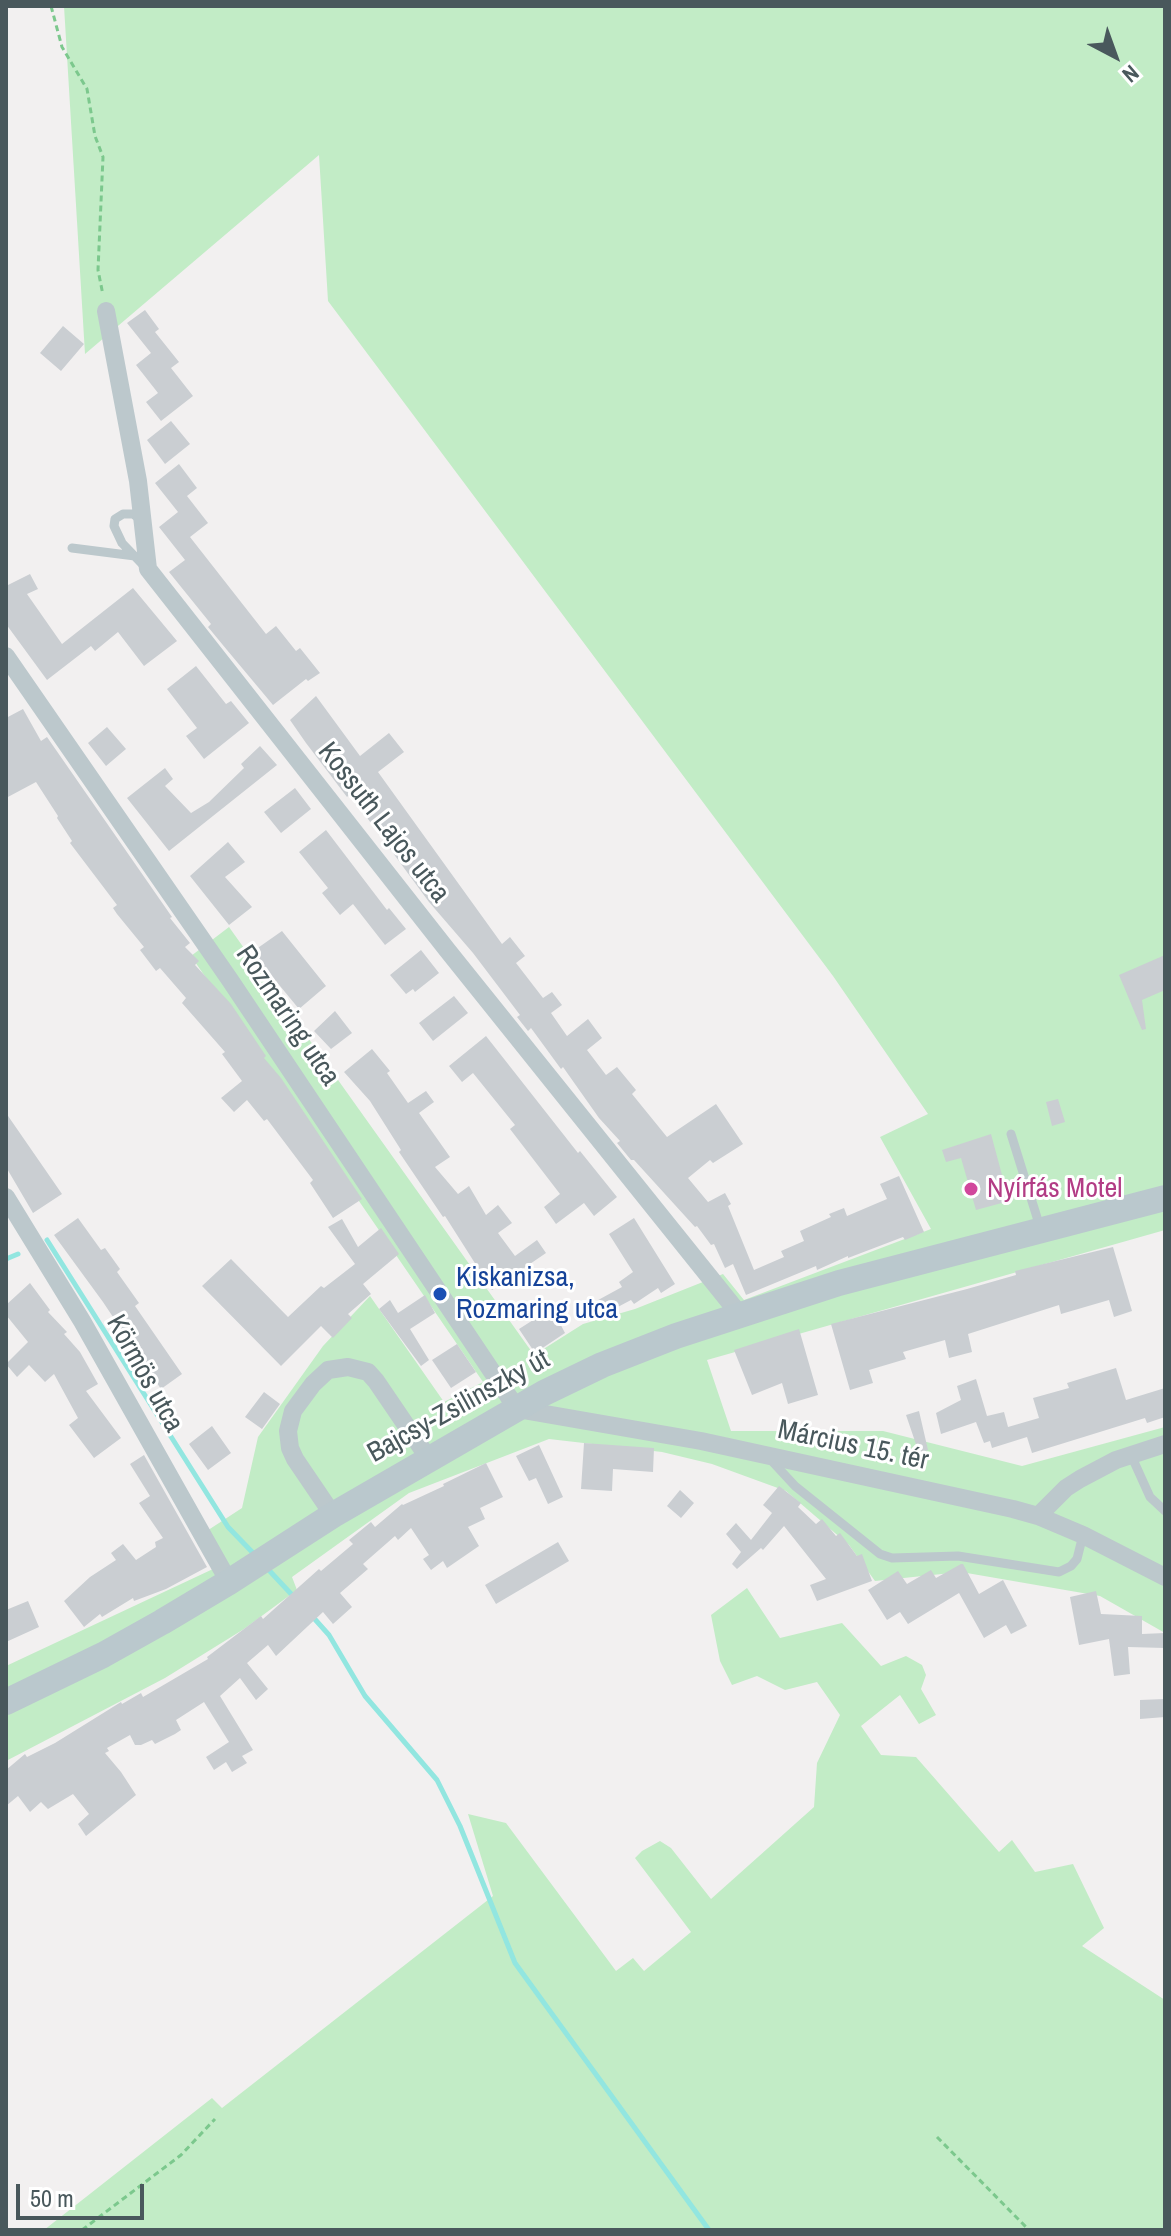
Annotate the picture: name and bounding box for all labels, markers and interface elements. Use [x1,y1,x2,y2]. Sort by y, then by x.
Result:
north arrow [1075,16,1155,96]
text: N [1116,59,1146,90]
street label: Kossuth Lajos utca [310,736,456,910]
street label: Rozmaring utca [228,939,346,1093]
place label: Nyírfás Motel [987,1172,1122,1206]
marker: Nyírfás Motel [962,1180,980,1198]
place label: Kiskanizsa, Rozmaring utca [456,1261,618,1327]
marker: Kiskanizsa, Rozmaring utca [431,1285,449,1303]
street label: Körmös utca [98,1309,190,1439]
street label: Bajcsy-Zsilinszky út [362,1343,556,1471]
street label: Március 15. tér [775,1414,931,1478]
scale bar [20,2168,148,2218]
text: 50 m [30,2182,74,2214]

